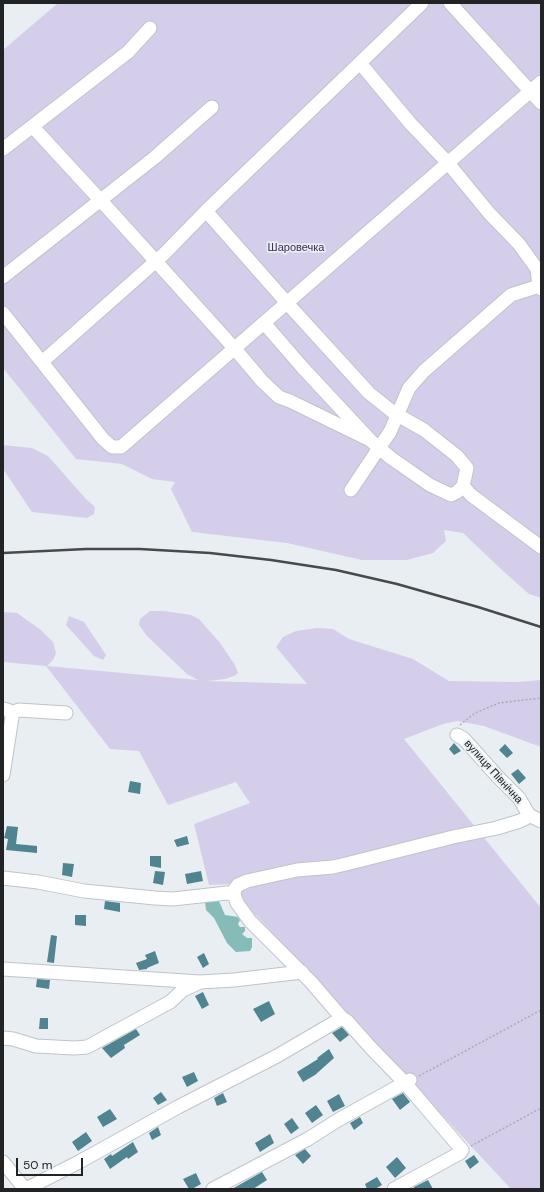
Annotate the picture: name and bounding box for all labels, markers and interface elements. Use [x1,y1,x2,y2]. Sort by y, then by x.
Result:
park label: Шаровечка [268,241,324,255]
street label: вулиця Північна [461,737,525,807]
scale bar [18,1150,85,1176]
text: 50 m [23,1157,52,1173]

